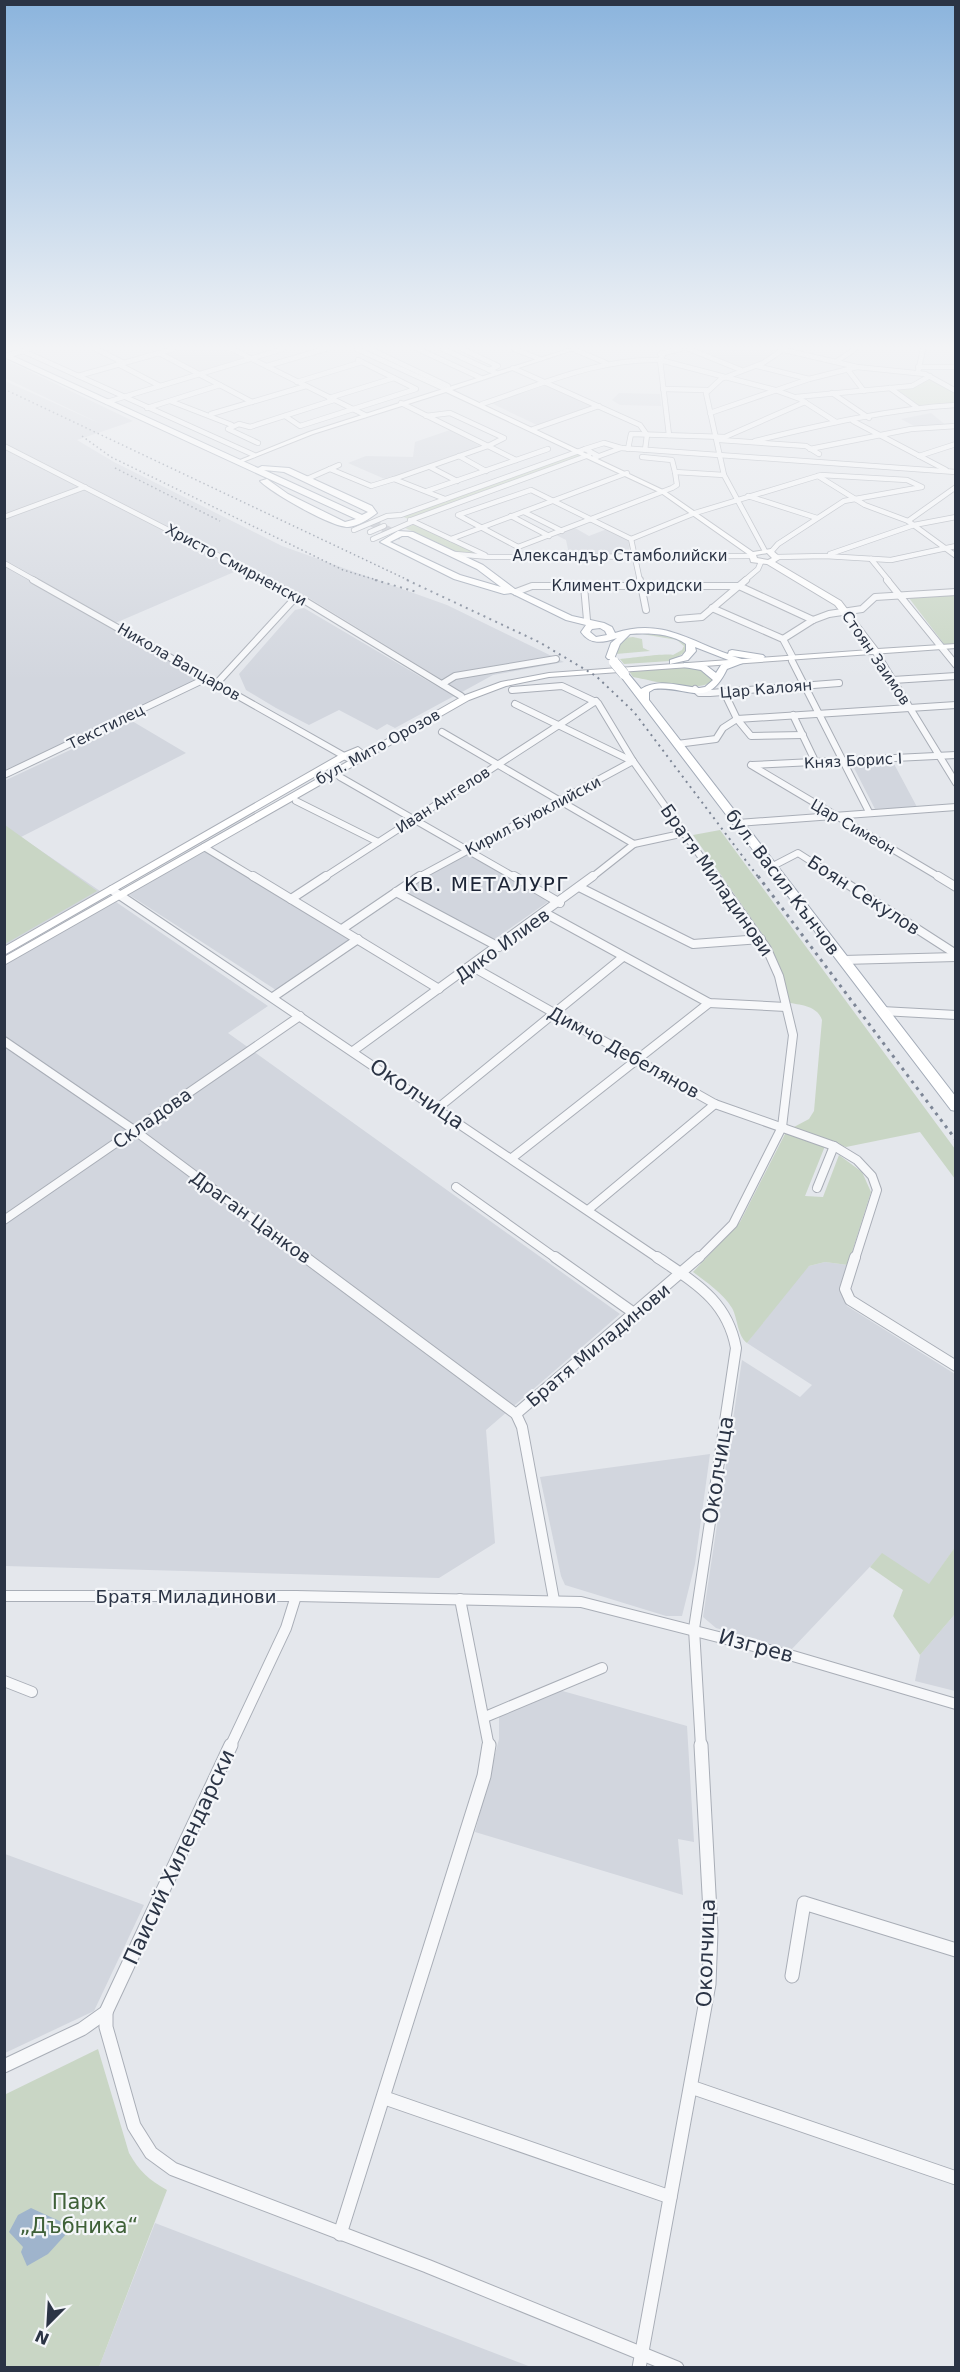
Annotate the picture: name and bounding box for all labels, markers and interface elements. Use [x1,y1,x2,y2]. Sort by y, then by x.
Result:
street label: Христо Смирненски [162,520,310,610]
street label: Александър Стамболийски [513,547,727,565]
street label: Климент Охридски [551,577,703,595]
street label: Стоян Заимов [838,607,914,709]
street label: Никола Вапцаров [114,619,244,705]
street label: Цар Калоян [719,676,813,702]
street label: Текстилец [64,701,147,754]
street label: бул. Мито Орозов [313,705,443,789]
street label: Княз Борис I [803,749,903,773]
street label: Иван Ангелов [393,763,493,837]
street label: Кирил Буюклийски [462,773,604,859]
street label: Цар Симеон [807,795,899,859]
street label: Братя Миладинови [657,800,777,960]
street label: бул. Васил Кънчов [722,805,844,959]
street label: Боян Секулов [804,851,924,939]
district label: КВ. МЕТАЛУРГ [404,872,570,896]
street label: Дико Илиев [451,904,553,986]
street label: Димчо Дебелянов [545,1002,703,1102]
street label: Околчица [365,1054,469,1134]
street label: Складова [109,1083,195,1153]
street label: Драган Цанков [187,1166,315,1268]
street label: Братя Миладинови [522,1279,674,1411]
street label: Околчица [698,1414,738,1526]
street label: Братя Миладинови [96,1586,276,1607]
street label: Изгрев [716,1625,796,1667]
street label: Паисий Хилендарски [119,1746,239,1968]
street label: Околчица [692,1898,720,2008]
park label: Парк „Дъбника“ [20,2190,138,2238]
north arrow [18,2294,78,2354]
text: N [32,2326,52,2349]

